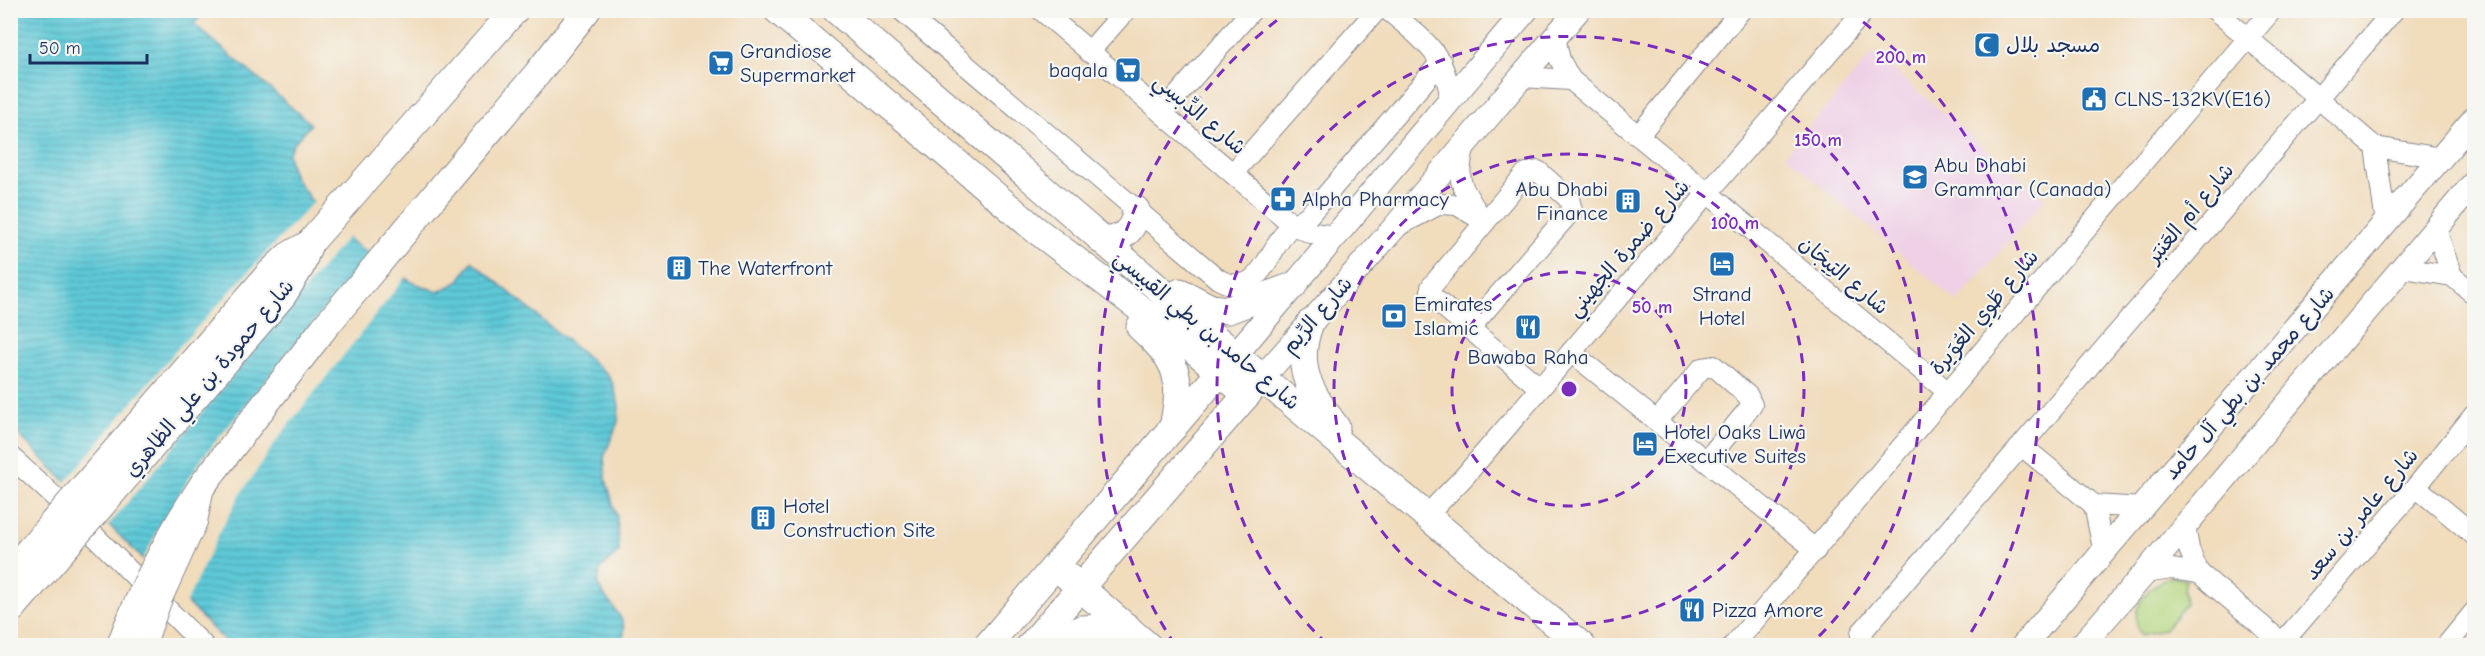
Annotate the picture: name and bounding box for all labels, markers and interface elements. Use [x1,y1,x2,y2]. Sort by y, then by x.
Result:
scale bar [30,27,147,65]
mosque icon: مسجد بلال [1972,30,2002,60]
place label: مسجد بلال [2006,33,2100,58]
text: 50 m [39,38,81,59]
place label: Grandiose Supermarket [740,39,856,87]
text: 200 m [1876,47,1926,68]
supermarket icon: Grandiose Supermarket [706,48,736,78]
supermarket icon: baqala [1113,55,1143,85]
place label: baqala [1049,58,1108,82]
street label: شارع الدِّبسِي [1145,69,1251,165]
public building icon: CLNS-132KV(E16) [2079,84,2109,114]
place label: CLNS-132KV(E16) [2114,87,2271,111]
text: 150 m [1794,130,1842,151]
place label: Abu Dhabi Grammar (Canada) [1934,153,2111,201]
street label: شارع أم العَنبَر [2140,158,2242,272]
school or university icon: Abu Dhabi Grammar (Canada) [1900,162,1930,192]
street label: شارع ضمرة الجهيني [1562,174,1699,326]
place label: Abu Dhabi Finance [1516,177,1608,225]
pharmacy icon: Alpha Pharmacy [1268,184,1298,214]
building icon: Abu Dhabi Finance [1613,186,1643,216]
place label: Alpha Pharmacy [1302,187,1450,211]
text: 100 m [1711,213,1759,234]
street label: شارع التِيجَان [1793,231,1893,322]
street label: شارع حامد بن بطي القبيسي [1105,245,1305,420]
street label: شارع طَوِي العُوَيرة [1925,245,2047,383]
hotel icon: Strand Hotel [1707,249,1737,279]
building icon: The Waterfront [664,253,694,283]
place label: The Waterfront [698,256,833,280]
street label: شارع الرِّيم [1277,271,1360,361]
street label: شارع حمودة بن علي الظاهري [119,274,304,486]
place label: Strand Hotel [1692,282,1752,330]
street label: شارع محمد بن بطي آل حامد [2159,282,2344,489]
place label: Emirates Islamic [1414,292,1492,340]
text: 50 m [1632,297,1672,318]
bank icon: Emirates Islamic [1379,301,1409,331]
restaurant icon: Bawaba Raha [1513,312,1543,342]
place label: Bawaba Raha [1467,345,1589,369]
centre of rings [1559,379,1579,399]
place label: Hotel Oaks Liwa Executive Suites [1664,420,1806,468]
hotel icon: Hotel Oaks Liwa Executive Suites [1630,429,1660,459]
street label: شارع عامر بن سعد [2299,443,2425,587]
place label: Hotel Construction Site [783,494,935,542]
building icon: Hotel Construction Site [748,503,778,533]
restaurant icon: Pizza Amore [1677,595,1707,625]
place label: Pizza Amore [1712,598,1823,622]

